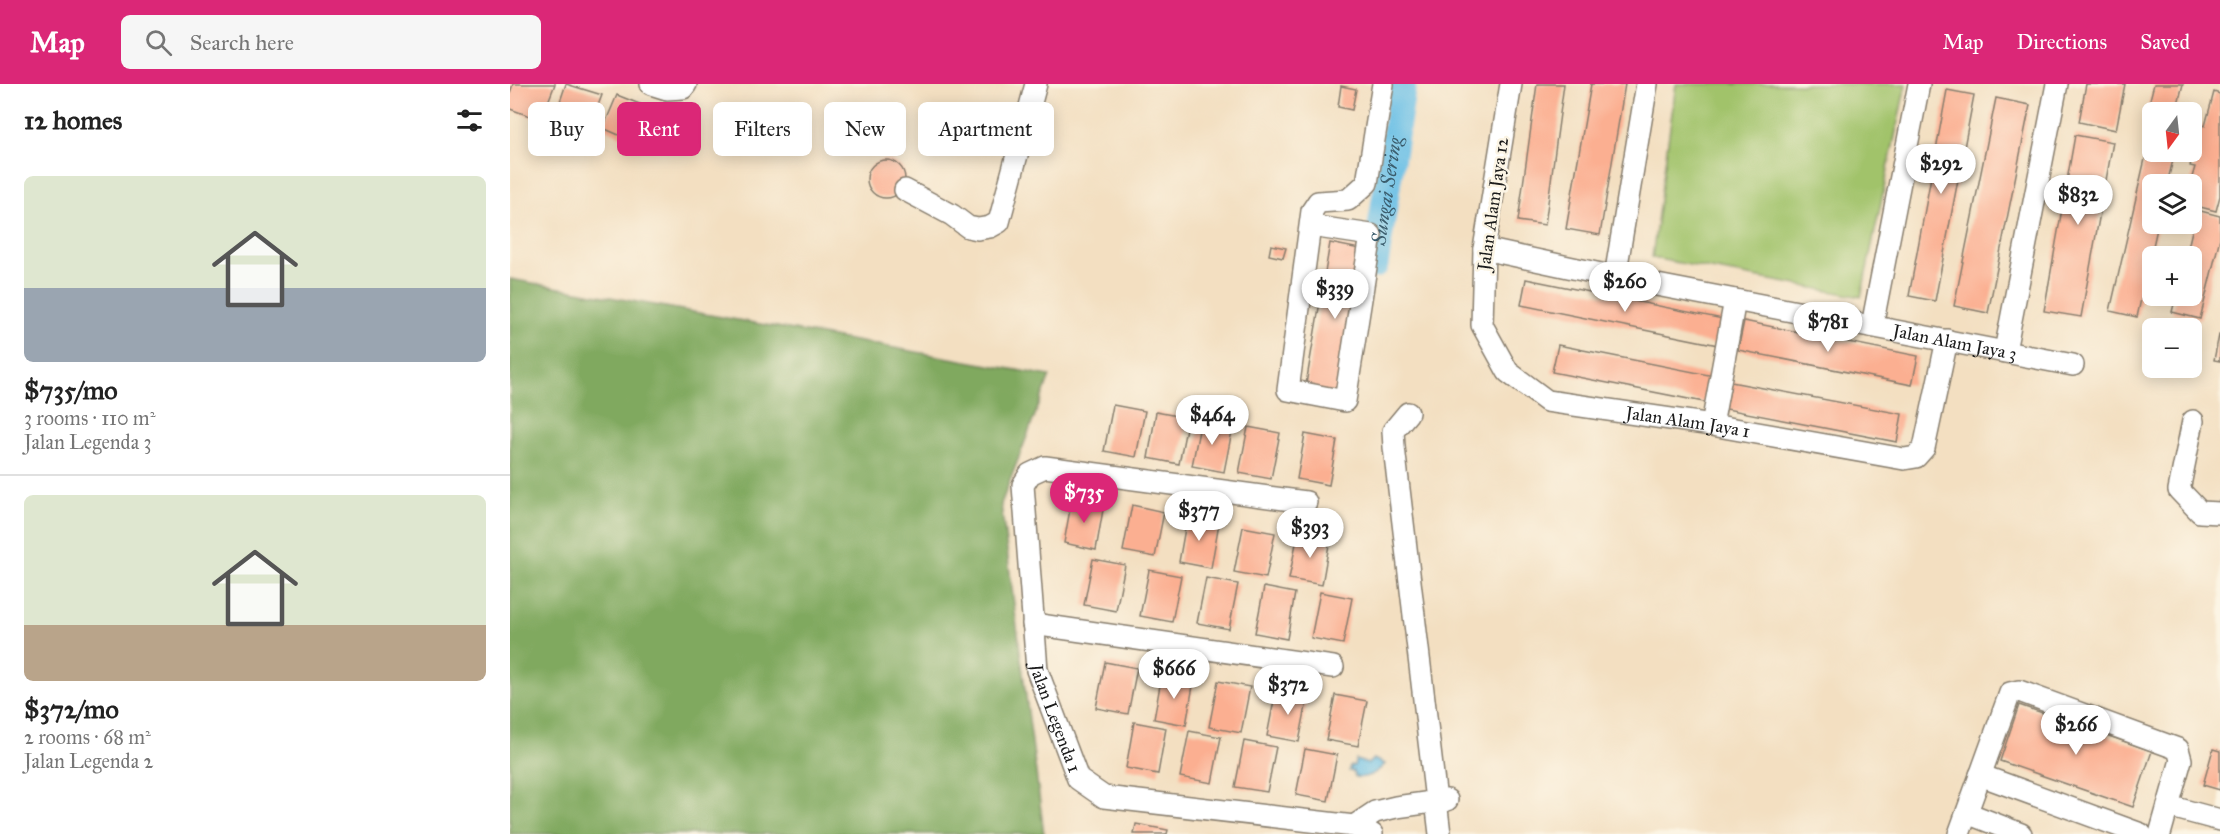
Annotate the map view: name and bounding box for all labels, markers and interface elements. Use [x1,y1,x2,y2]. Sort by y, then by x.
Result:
search box [121,15,541,69]
text: Map [30,25,85,60]
icon: search [142,26,175,59]
text: Search here [190,29,294,56]
text: Map [1943,29,1984,55]
text: Directions [2017,29,2107,55]
text: Saved [2140,29,2190,55]
chip: Buy [528,102,605,156]
chip: Rent [617,102,701,156]
chip: Filters [713,102,812,156]
chip: New [824,102,906,156]
chip: Apartment [918,102,1054,156]
north arrow [2142,102,2202,162]
map controls [2142,102,2202,378]
text: 12 homes [24,104,122,136]
icon: filters [453,104,486,137]
water label: Sungai Sering [1366,133,1407,248]
street label: Jalan Alam Jaya 12 [1472,136,1514,274]
pin: $292 [1905,144,1977,195]
text: $292 [1920,151,1962,175]
button: layers [2142,174,2202,234]
pin: $832 [2042,175,2114,226]
text: $832 [2058,182,2098,206]
icon: home [201,215,309,323]
button: + [2142,246,2202,306]
pin: $260 [1589,262,1661,313]
pin: $339 [1299,269,1371,320]
text: $260 [1603,269,1647,293]
text: $339 [1316,276,1354,300]
pin: $781 [1792,302,1864,353]
text: $781 [1807,309,1849,333]
button: − [2142,318,2202,378]
street label: Jalan Alam Jaya 3 [1889,319,2019,365]
text: $735/mo [24,374,118,406]
pin: $464 [1176,395,1248,446]
street label: Jalan Alam Jaya 1 [1622,401,1752,443]
text: $464 [1190,402,1234,426]
text: 3 rooms · 110 m² [24,406,155,430]
text: Jalan Legenda 3 [24,430,151,454]
pin: $735 [1048,473,1120,524]
text: $735 [1064,480,1104,504]
pin: $377 [1163,491,1235,542]
text: $377 [1178,498,1220,522]
pin: $393 [1274,508,1346,559]
text: $393 [1291,515,1329,539]
icon: home [201,534,309,642]
pin: $666 [1138,649,1210,700]
text: $666 [1153,656,1195,680]
street label: Jalan Legenda 1 [1024,661,1086,776]
pin: $372 [1252,665,1324,716]
text: $372 [1268,672,1308,696]
text: $372/mo [24,693,119,725]
pin: $266 [2040,705,2112,756]
text: $266 [2055,712,2097,736]
text: 2 rooms · 68 m² [24,725,151,749]
text: Jalan Legenda 2 [24,749,153,773]

